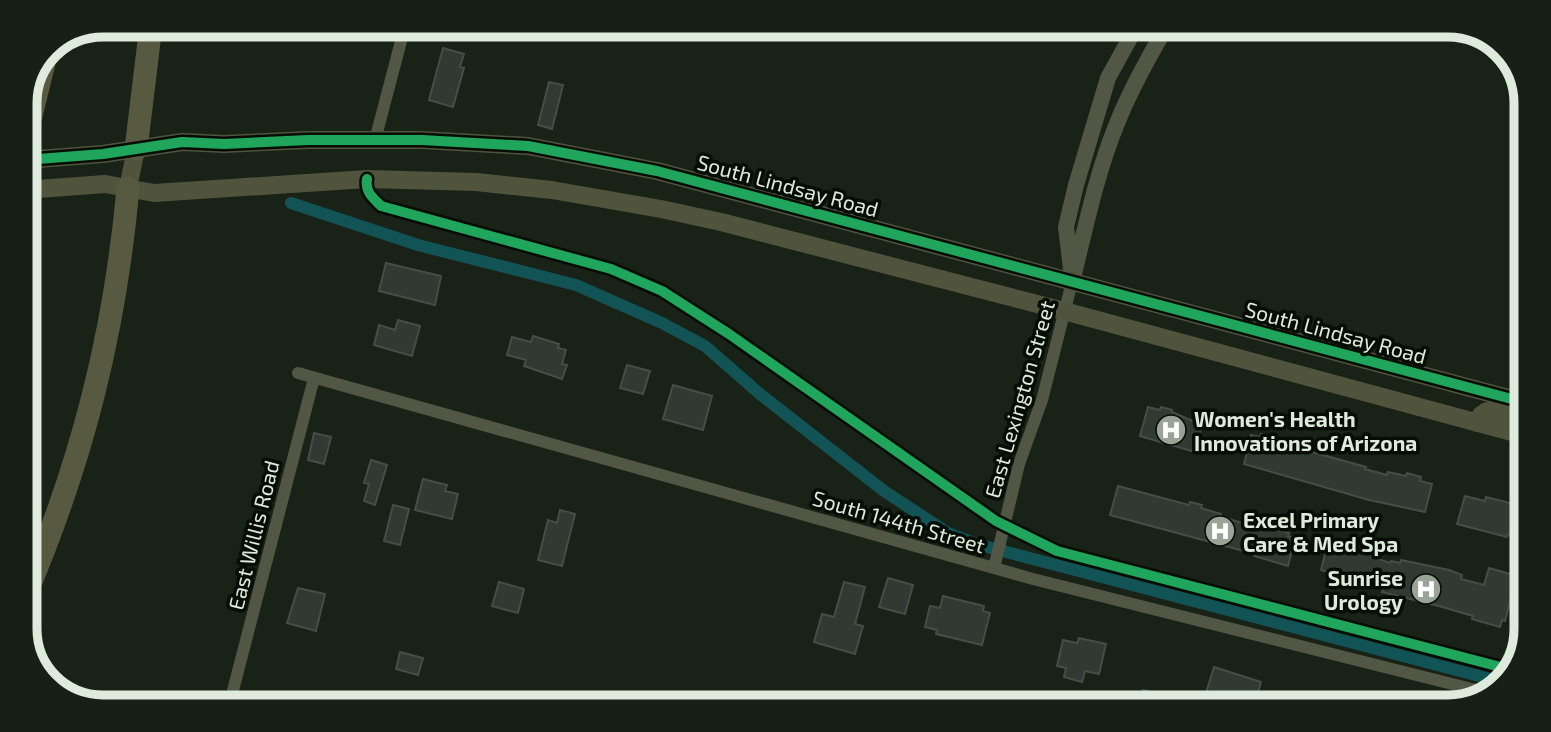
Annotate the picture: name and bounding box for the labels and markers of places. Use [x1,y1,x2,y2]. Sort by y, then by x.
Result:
place label: Women's Health Innovations of Arizona [1194,406,1417,455]
hospital icon: Women's Health Innovations of Arizona [1154,413,1188,447]
place label: Excel Primary Care & Med Spa [1243,507,1398,556]
hospital icon: Excel Primary Care & Med Spa [1203,514,1237,548]
place label: Sunrise Urology [1324,565,1403,615]
hospital icon: Sunrise Urology [1409,572,1443,606]

